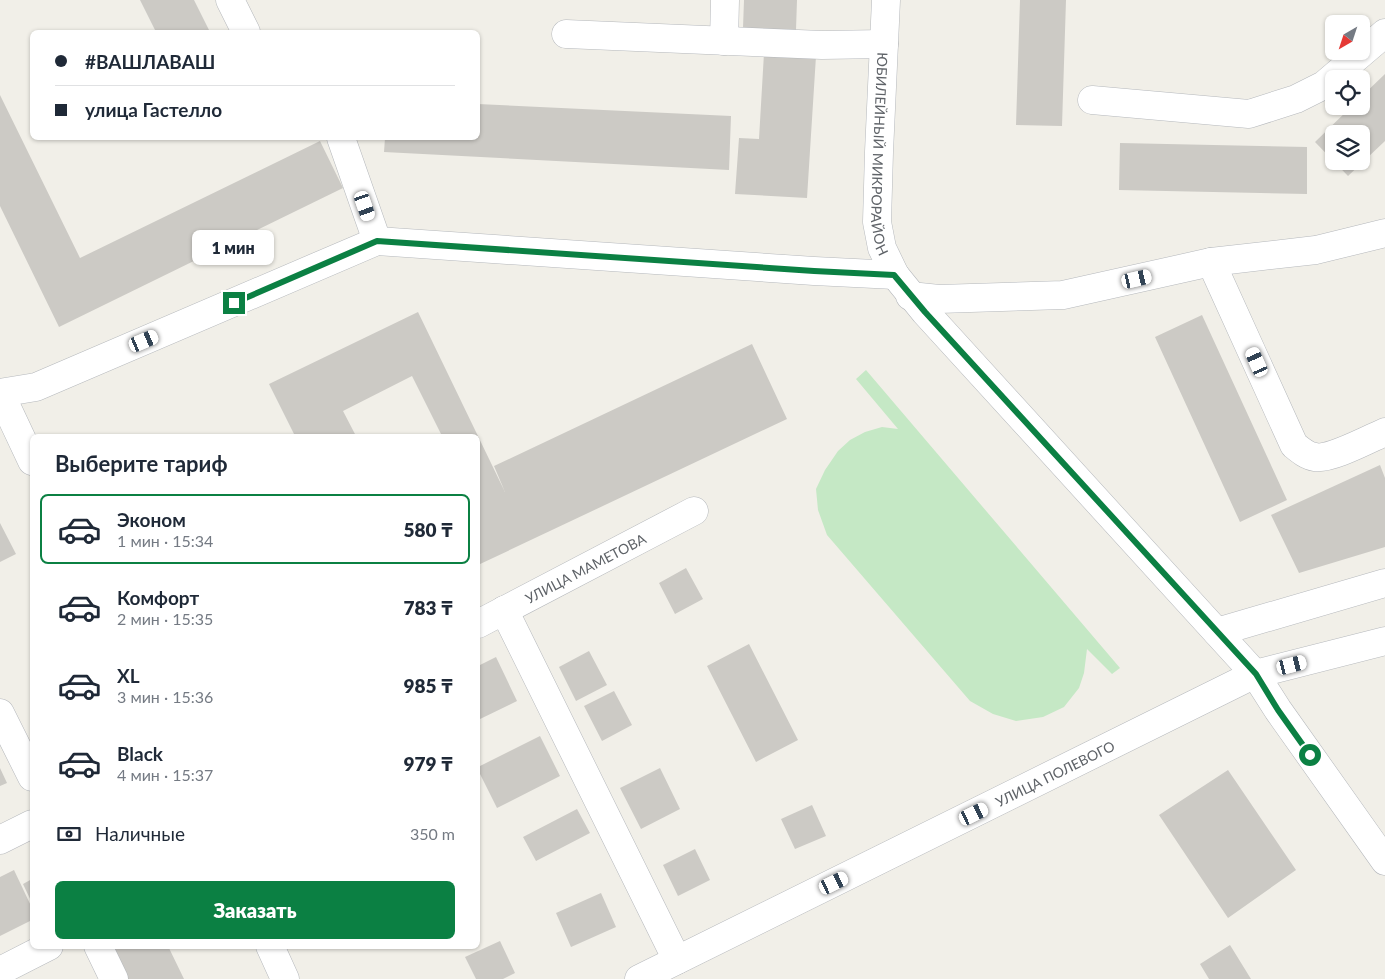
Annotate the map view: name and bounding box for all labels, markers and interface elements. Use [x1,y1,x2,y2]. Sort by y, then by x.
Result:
north arrow [1325,15,1370,60]
map controls [1325,15,1370,170]
text: #ВАШЛАВАШ [85,50,215,73]
street label: ЮБИЛЕЙНЫЙ МИКРОРАЙОН [868,52,893,258]
button: locate [1325,70,1370,115]
text: улица Гастелло [85,98,222,121]
button: layers [1325,125,1370,170]
car [353,189,376,223]
callout: 1 мин [193,230,275,266]
text: 1 мин [211,238,255,257]
car [1120,268,1153,290]
route end [223,292,245,314]
car [127,328,160,354]
car [1244,345,1269,379]
text: Выберите тариф [55,450,228,477]
icon: car [57,507,102,552]
text: Эконом [117,508,186,531]
text: 580 ₸ [404,518,453,541]
street label: УЛИЦА МАМЕТОВА [522,529,649,606]
text: 1 мин · 15:34 [117,531,213,550]
icon: car [57,585,102,630]
text: Комфорт [117,586,199,609]
text: 783 ₸ [404,596,453,619]
text: 2 мин · 15:35 [117,609,213,628]
car [1275,654,1308,676]
icon: car [57,663,102,708]
text: XL [117,664,140,687]
text: 985 ₸ [404,674,453,697]
text: 3 мин · 15:36 [117,687,213,706]
street label: УЛИЦА ПОЛЕВОГО [992,736,1117,810]
icon: car [57,741,102,786]
text: Black [117,742,163,765]
route start [1299,744,1321,766]
text: 979 ₸ [404,752,453,775]
text: 4 мин · 15:37 [117,765,213,784]
car [957,801,990,827]
icon: cash [55,820,83,848]
text: Наличные [95,822,185,845]
text: 350 m [410,824,455,843]
car [817,870,850,896]
button: Заказать [55,881,455,939]

